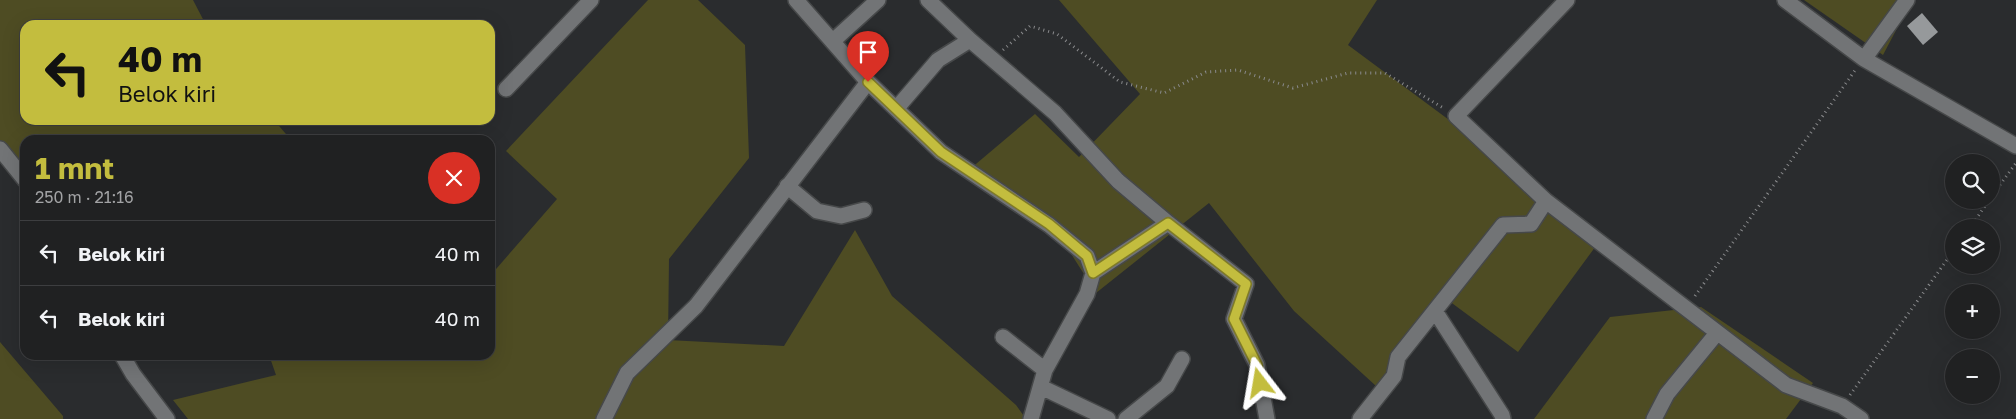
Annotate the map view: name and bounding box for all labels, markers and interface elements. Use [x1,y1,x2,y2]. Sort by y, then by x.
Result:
pin [847,31,889,82]
text: 40 m [118,38,202,80]
icon: arrive [854,38,882,66]
icon: left [35,40,100,105]
text: Belok kiri [118,80,216,107]
text: 1 mnt [35,150,114,186]
button: close [428,152,480,204]
map controls [1945,154,2000,404]
button: search [1945,154,2000,209]
text: 250 m · 21:16 [35,187,134,207]
button: layers [1945,219,2000,274]
icon: left [35,239,63,267]
text: Belok kiri [78,242,165,265]
text: 40 m [435,242,480,265]
button: + [1945,284,2000,339]
icon: left [35,304,63,332]
text: Belok kiri [78,307,165,330]
text: 40 m [435,307,480,330]
button: − [1945,349,2000,404]
position arrow [1233,356,1285,408]

